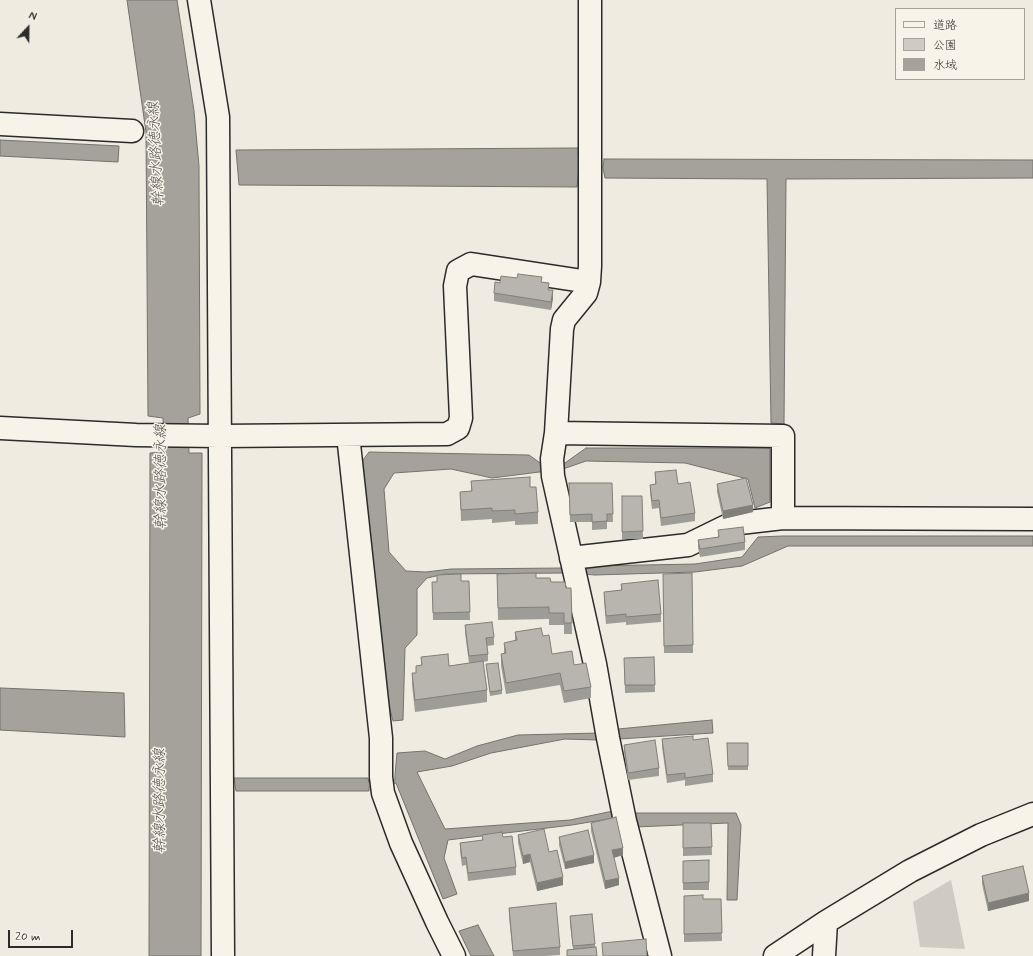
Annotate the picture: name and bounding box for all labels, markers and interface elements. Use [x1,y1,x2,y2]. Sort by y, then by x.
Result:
north arrow [8,8,48,48]
legend [895,8,1025,80]
text: N [26,9,39,25]
text: 道路 [933,18,957,34]
text: 公園 [933,38,957,54]
text: 水域 [933,58,957,74]
water label: 幹線水路徳永線 [145,101,169,207]
water label: 幹線水路徳永線 [153,425,171,529]
water label: 幹線水路徳永線 [152,749,170,853]
scale bar [10,922,75,948]
text: 20 m [15,929,41,945]

